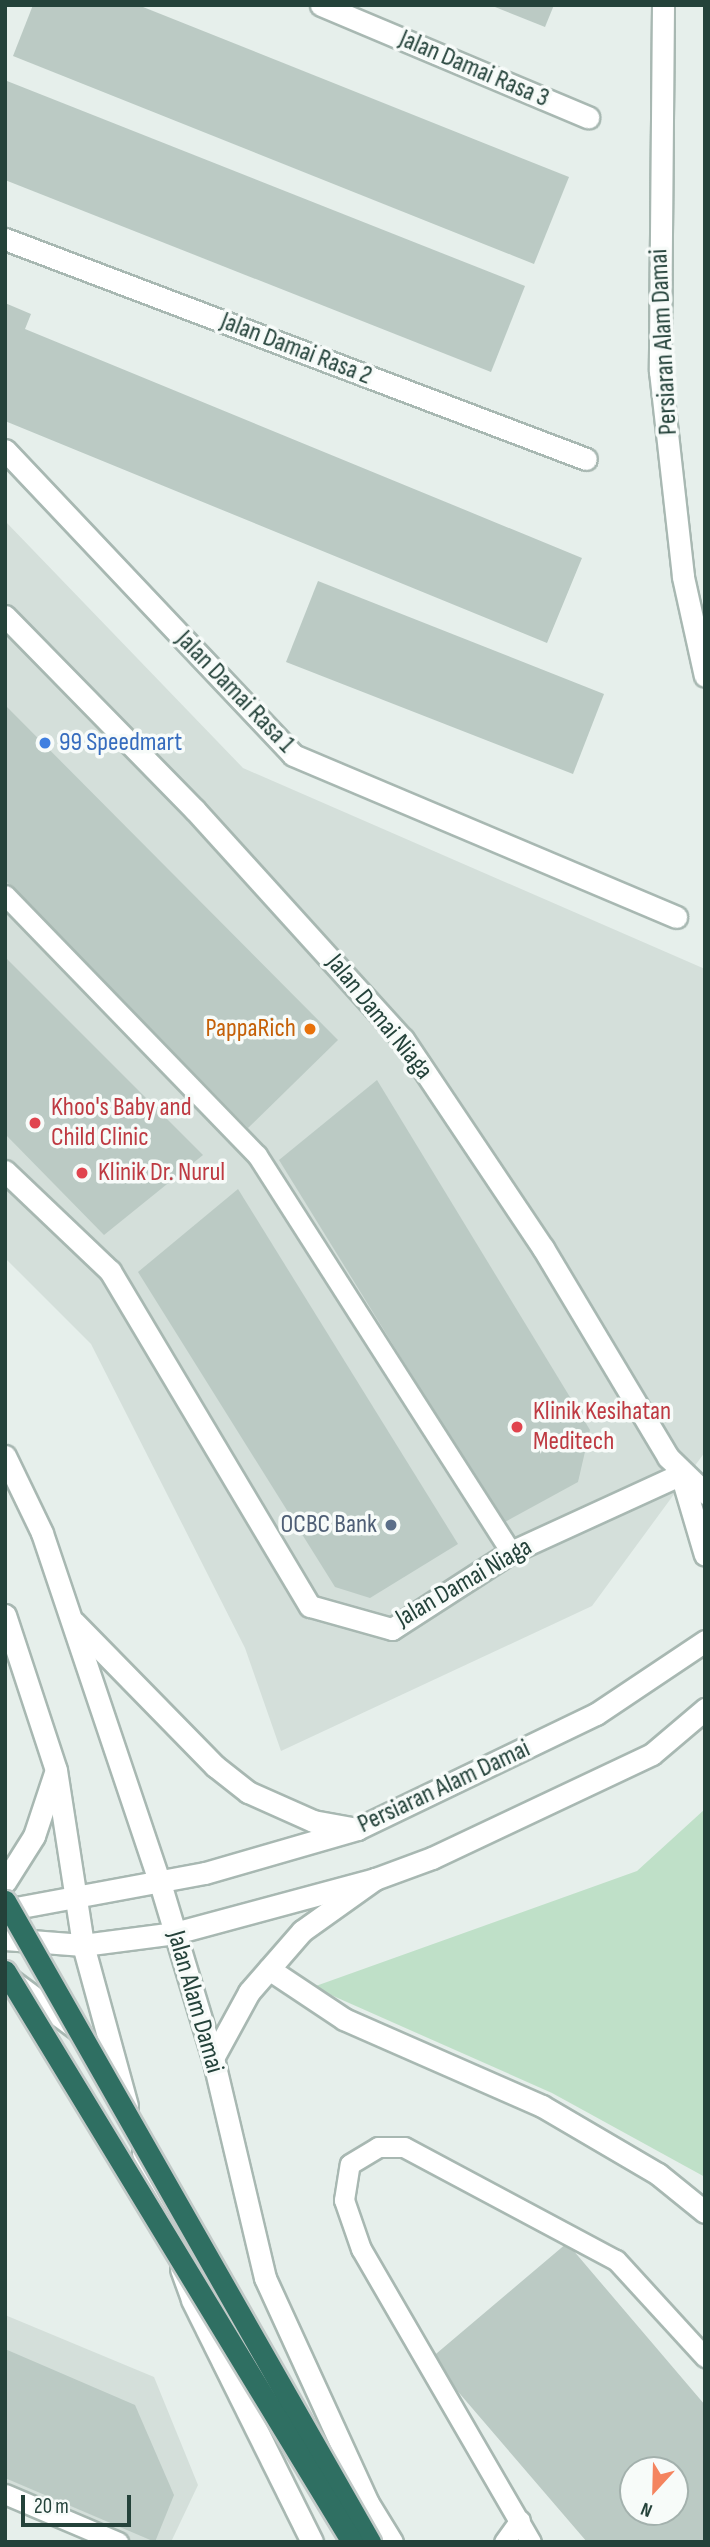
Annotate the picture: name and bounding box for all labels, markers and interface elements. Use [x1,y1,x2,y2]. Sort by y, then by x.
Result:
street label: Jalan Damai Rasa 3 [394,23,554,115]
street label: Persiaran Alam Damai [644,248,684,436]
street label: Jalan Damai Rasa 2 [216,306,376,392]
street label: Jalan Damai Rasa 1 [169,624,301,760]
place label: 99 Speedmart [59,727,182,759]
marker: 99 Speedmart [37,735,53,751]
street label: Jalan Damai Niaga [319,948,439,1086]
place label: PappaRich [205,1013,296,1045]
marker: PappaRich [302,1021,318,1037]
place label: Khoo's Baby and Child Clinic [51,1092,191,1154]
marker: Khoo's Baby and Child Clinic [25,1113,45,1133]
place label: Klinik Dr. Nurul [98,1157,225,1189]
marker: Klinik Dr. Nurul [72,1163,92,1183]
place label: Klinik Kesihatan Meditech [533,1396,671,1458]
marker: Klinik Kesihatan Meditech [507,1417,527,1437]
place label: OCBC Bank [281,1509,377,1541]
marker: OCBC Bank [383,1517,399,1533]
street label: Jalan Damai Niaga [390,1532,538,1634]
street label: Persiaran Alam Damai [353,1733,535,1841]
street label: Jalan Alam Damai [160,1927,230,2077]
north arrow [619,2456,689,2526]
scale bar [24,2480,135,2524]
text: 20 m [34,2494,69,2519]
text: N [638,2497,656,2522]

